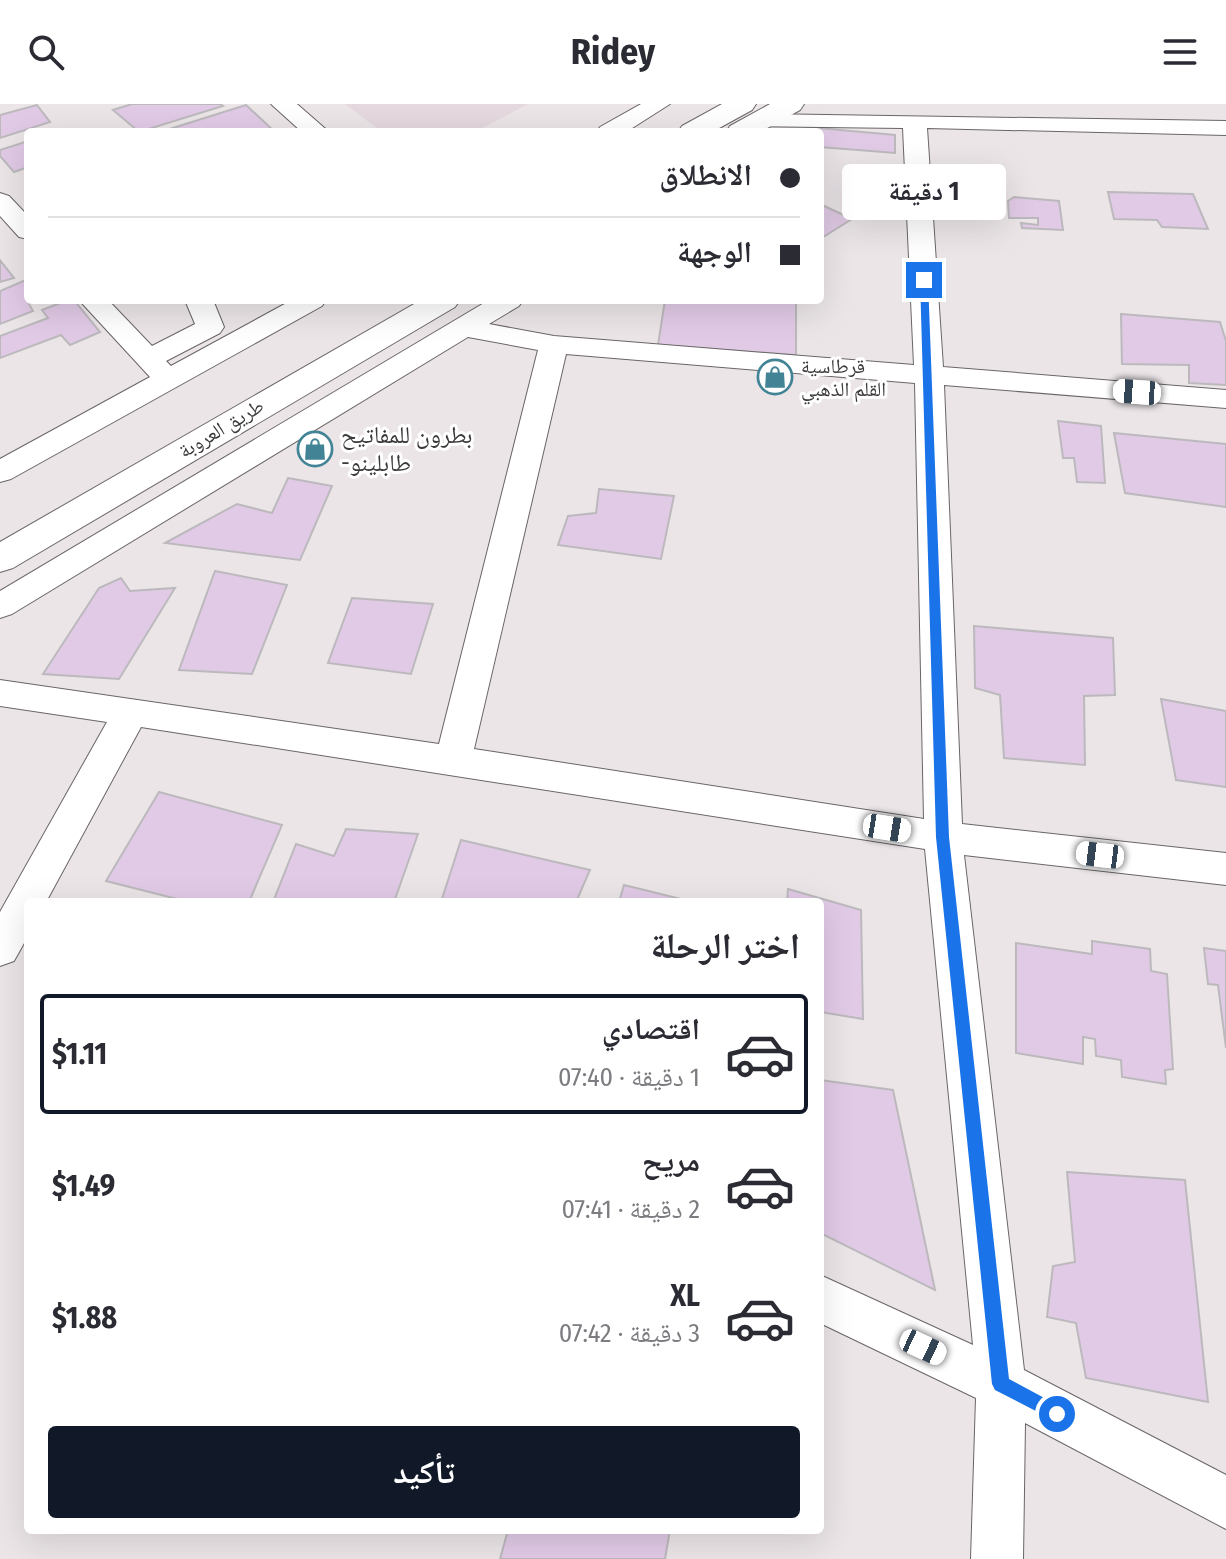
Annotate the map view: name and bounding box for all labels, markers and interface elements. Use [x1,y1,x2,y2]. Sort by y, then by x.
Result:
icon: search [24,30,68,74]
text: Ridey [571,30,655,74]
icon: menu [1158,30,1202,74]
text: الانطلاق [659,157,752,193]
callout: 1 دقيقة [842,164,1006,220]
text: 1 دقيقة [888,176,960,207]
text: الوجهة [677,234,752,270]
route end [906,262,942,298]
place label: قرطاسية القلم الذهبي [801,354,886,405]
shop icon: قرطاسية القلم الذهبي [756,358,794,396]
car [1112,378,1162,406]
street label: طريق العروبة [174,393,268,463]
place label: بطرون للمفاتيح -طابلينو [341,421,472,477]
shop icon: بطرون للمفاتيح -طابلينو [296,430,334,468]
car [861,812,913,844]
car [1075,840,1125,870]
text: اختر الرحلة [651,924,800,968]
text: اقتصادي [602,1011,700,1047]
icon: car [724,1018,796,1090]
text: $1.11 [52,1036,107,1072]
text: 1 دقيقة · 07:40 [558,1062,700,1093]
text: مريح [642,1143,700,1179]
icon: car [724,1150,796,1222]
text: $1.49 [52,1168,115,1204]
text: 2 دقيقة · 07:41 [562,1194,700,1225]
text: XL [670,1278,700,1314]
icon: car [724,1282,796,1354]
text: $1.88 [52,1300,117,1336]
text: 3 دقيقة · 07:42 [559,1318,700,1349]
car [896,1326,950,1368]
route start [1039,1396,1075,1432]
button: تأكيد [48,1426,800,1518]

